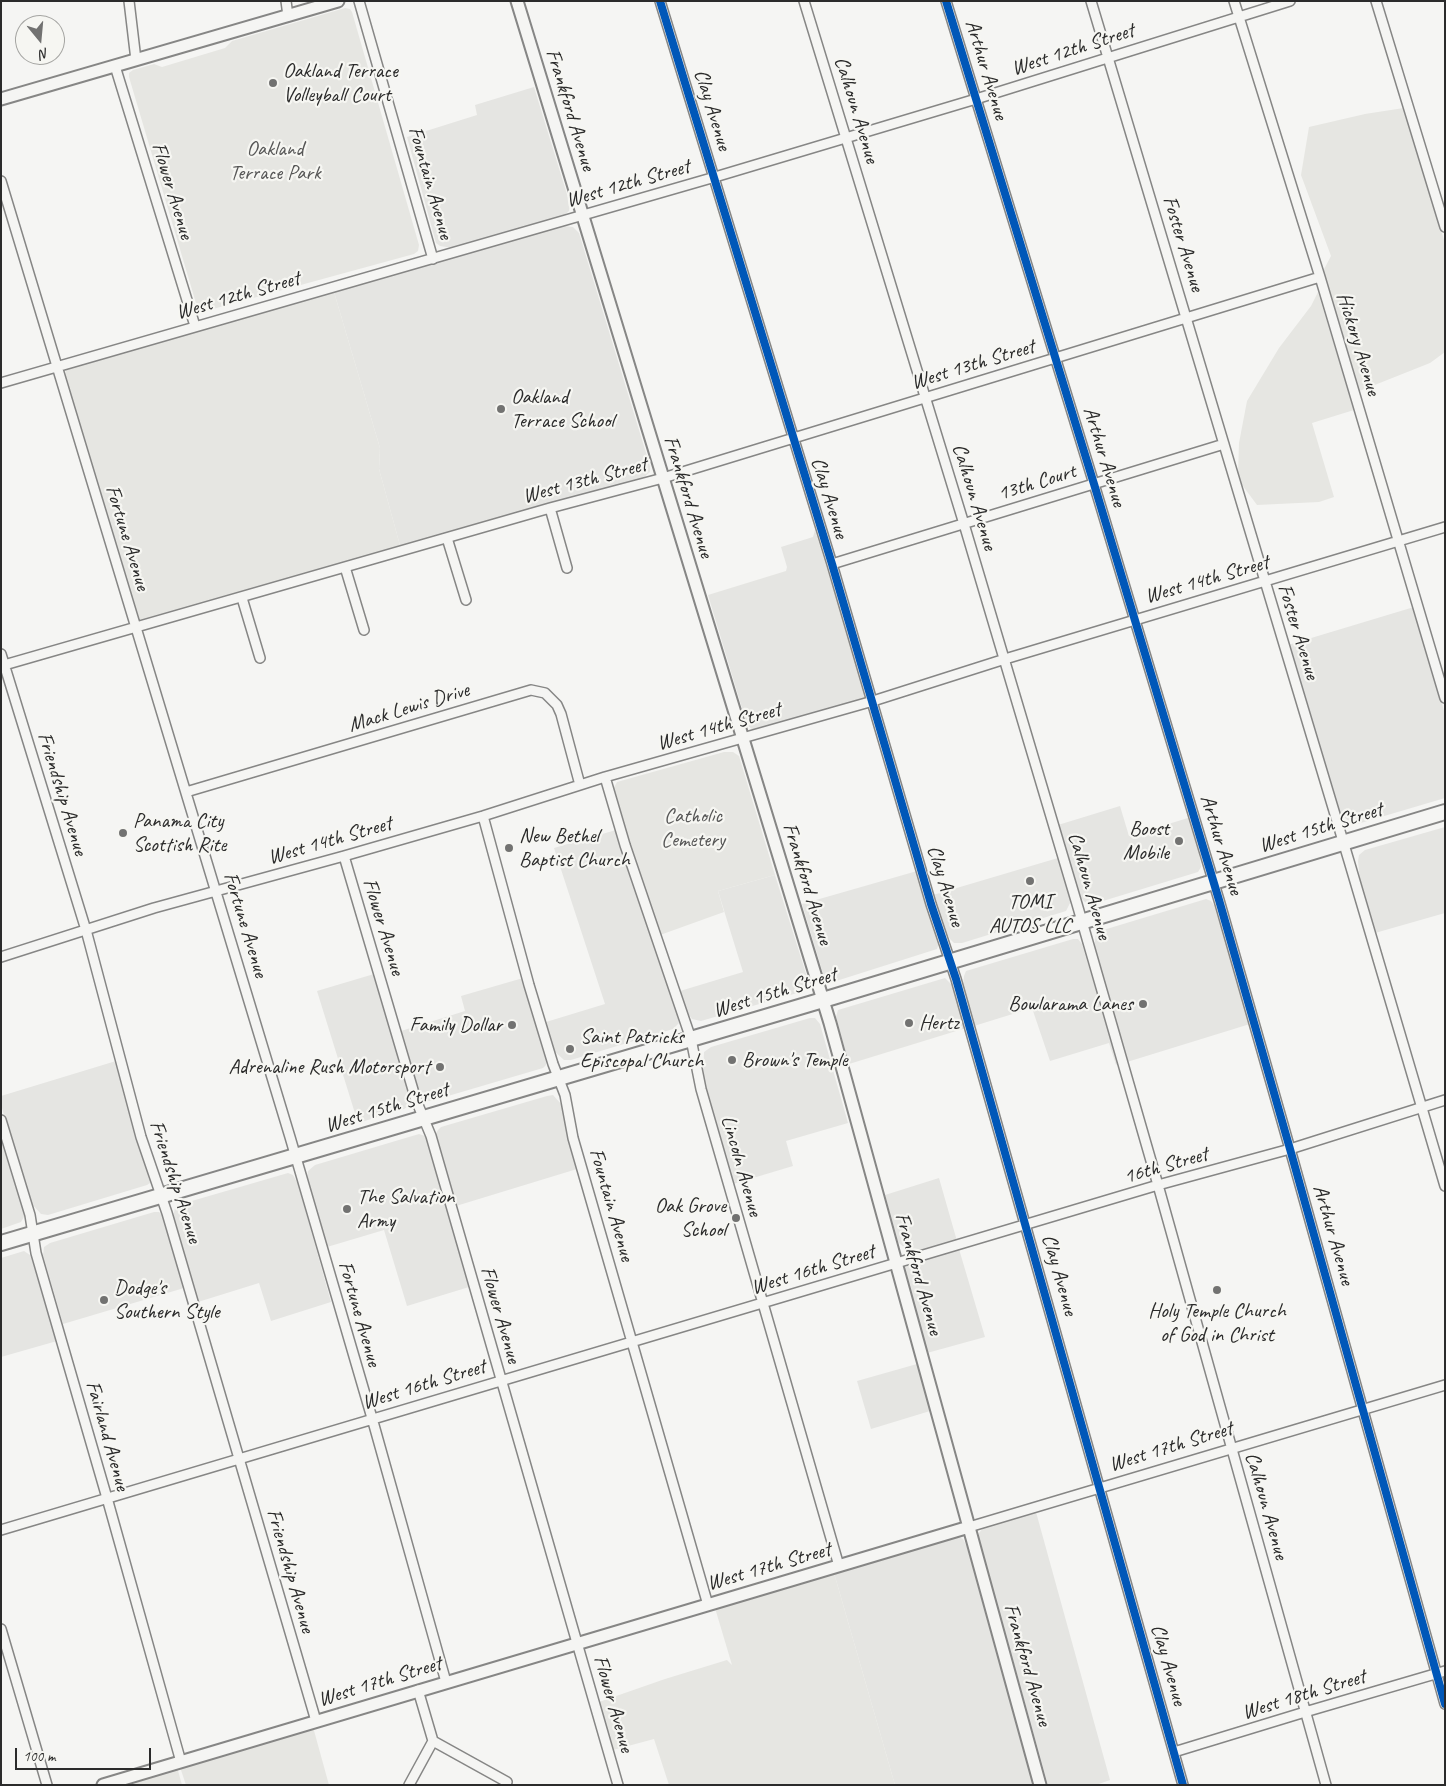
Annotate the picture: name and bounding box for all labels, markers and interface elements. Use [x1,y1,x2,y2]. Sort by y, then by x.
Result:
north arrow [15,15,65,65]
street label: Arthur Avenue [959,17,1013,123]
street label: West 12th Street [1008,18,1138,82]
text: N [38,44,51,63]
street label: Frankford Avenue [540,46,600,174]
street label: Calhoun Avenue [828,54,884,166]
place label: Oakland Terrace Volleyball Court [283,58,398,108]
street label: Clay Avenue [688,67,736,153]
marker: Oakland Terrace Volleyball Court [267,77,279,89]
street label: Fountain Avenue [402,124,458,242]
park label: Oakland Terrace Park [229,136,321,186]
street label: Flower Avenue [145,140,199,242]
street label: West 12th Street [563,154,693,214]
street label: Foster Avenue [1157,193,1209,295]
street label: West 12th Street [173,266,303,326]
street label: Hickory Avenue [1330,289,1386,399]
street label: West 13th Street [908,334,1038,396]
place label: Oakland Terrace School [511,384,614,434]
marker: Oakland Terrace School [495,403,507,415]
street label: Arthur Avenue [1077,404,1131,510]
street label: Frankford Avenue [658,433,718,561]
street label: Calhoun Avenue [946,441,1002,553]
street label: West 13th Street [520,452,650,510]
street label: Clay Avenue [805,455,853,541]
street label: 13th Court [995,459,1079,507]
street label: Fortune Avenue [99,482,155,594]
street label: West 14th Street [1142,550,1272,610]
street label: Foster Avenue [1272,581,1324,683]
street label: Mack Lewis Drive [346,678,472,738]
street label: West 14th Street [654,697,784,757]
street label: Friendship Avenue [31,729,93,859]
street label: Arthur Avenue [1194,792,1248,898]
street label: West 15th Street [1256,797,1386,859]
park label: Catholic Cemetery [661,803,725,853]
place label: Panama City Scottish Rite [133,808,226,858]
street label: West 14th Street [265,811,395,871]
place label: Boost Mobile [1123,816,1169,866]
street label: Frankford Avenue [777,820,837,948]
place label: New Bethel Baptist Church [519,823,630,873]
marker: Panama City Scottish Rite [117,827,129,839]
street label: Calhoun Avenue [1062,830,1116,942]
marker: Boost Mobile [1173,835,1185,847]
marker: New Bethel Baptist Church [503,842,515,854]
street label: Clay Avenue [921,843,969,929]
street label: Fortune Avenue [217,869,273,981]
marker: TOMI AUTOS LLC [1024,875,1036,887]
street label: Flower Avenue [356,876,410,978]
place label: TOMI AUTOS LLC [989,889,1071,939]
street label: West 15th Street [710,962,840,1024]
place label: Bowlarama Lanes [1008,991,1133,1017]
marker: Bowlarama Lanes [1137,998,1149,1010]
place label: Hertz [919,1010,959,1036]
place label: Family Dollar [410,1012,502,1038]
marker: Hertz [903,1017,915,1029]
marker: Family Dollar [506,1019,518,1031]
place label: Saint Patricks Episcopal Church [580,1024,703,1074]
marker: Saint Patricks Episcopal Church [564,1043,576,1055]
place label: Brown's Temple [742,1047,848,1073]
place label: Adrenaline Rush Motorsport [228,1054,430,1080]
marker: Brown's Temple [726,1054,738,1066]
marker: Adrenaline Rush Motorsport [434,1061,446,1073]
street label: West 15th Street [322,1077,452,1139]
street label: Lincoln Avenue [715,1113,767,1219]
street label: Friendship Avenue [143,1118,207,1246]
street label: 16th Street [1121,1142,1211,1190]
street label: Fountain Avenue [583,1146,639,1264]
street label: Arthur Avenue [1307,1182,1359,1288]
place label: The Salvation Army [357,1184,455,1234]
place label: Oak Grove School [655,1193,726,1243]
marker: The Salvation Army [341,1203,353,1215]
street label: Frankford Avenue [889,1210,947,1338]
marker: Oak Grove School [730,1212,742,1224]
street label: Clay Avenue [1035,1232,1083,1318]
street label: West 16th Street [748,1239,878,1301]
street label: Fortune Avenue [332,1258,386,1370]
street label: Flower Avenue [474,1264,526,1366]
place label: Dodge's Southern Style [114,1275,220,1325]
marker: Holy Temple Church of God in Christ [1211,1284,1223,1296]
marker: Dodge's Southern Style [98,1294,110,1306]
place label: Holy Temple Church of God in Christ [1148,1298,1286,1348]
street label: West 16th Street [359,1354,489,1416]
street label: Fairland Avenue [79,1378,135,1494]
street label: West 17th Street [1106,1416,1236,1478]
street label: Calhoun Avenue [1239,1450,1293,1562]
street label: Friendship Avenue [260,1506,320,1636]
street label: West 17th Street [704,1537,834,1597]
street label: Frankford Avenue [998,1601,1056,1729]
street label: Clay Avenue [1144,1622,1192,1708]
street label: West 17th Street [315,1651,445,1713]
street label: Flower Avenue [587,1653,639,1755]
street label: West 18th Street [1239,1664,1369,1726]
scale bar [18,1738,154,1770]
text: 100 m [23,1747,55,1766]

